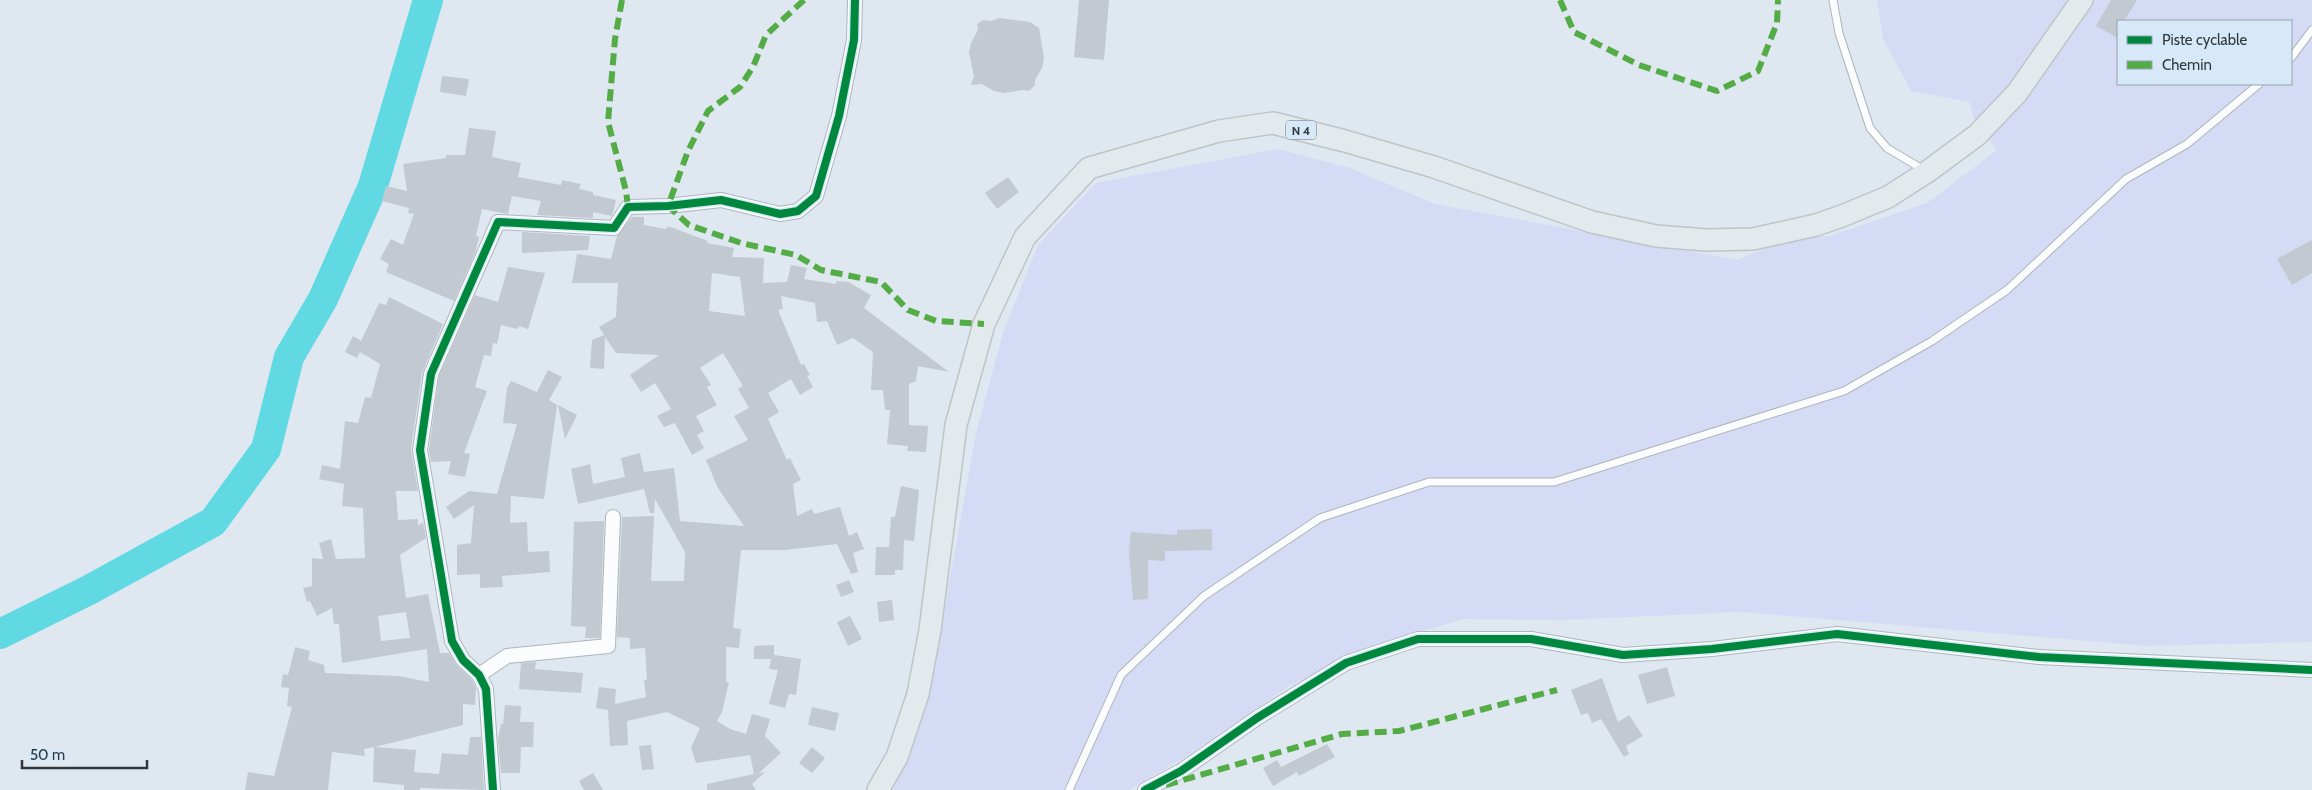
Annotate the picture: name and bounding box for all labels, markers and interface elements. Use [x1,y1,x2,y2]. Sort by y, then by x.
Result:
legend [2117,20,2292,85]
text: Piste cyclable [2162,31,2248,49]
text: Chemin [2162,56,2212,74]
road number: N 4 [1286,120,1316,140]
scale bar [22,738,148,770]
text: 50 m [30,746,65,764]

